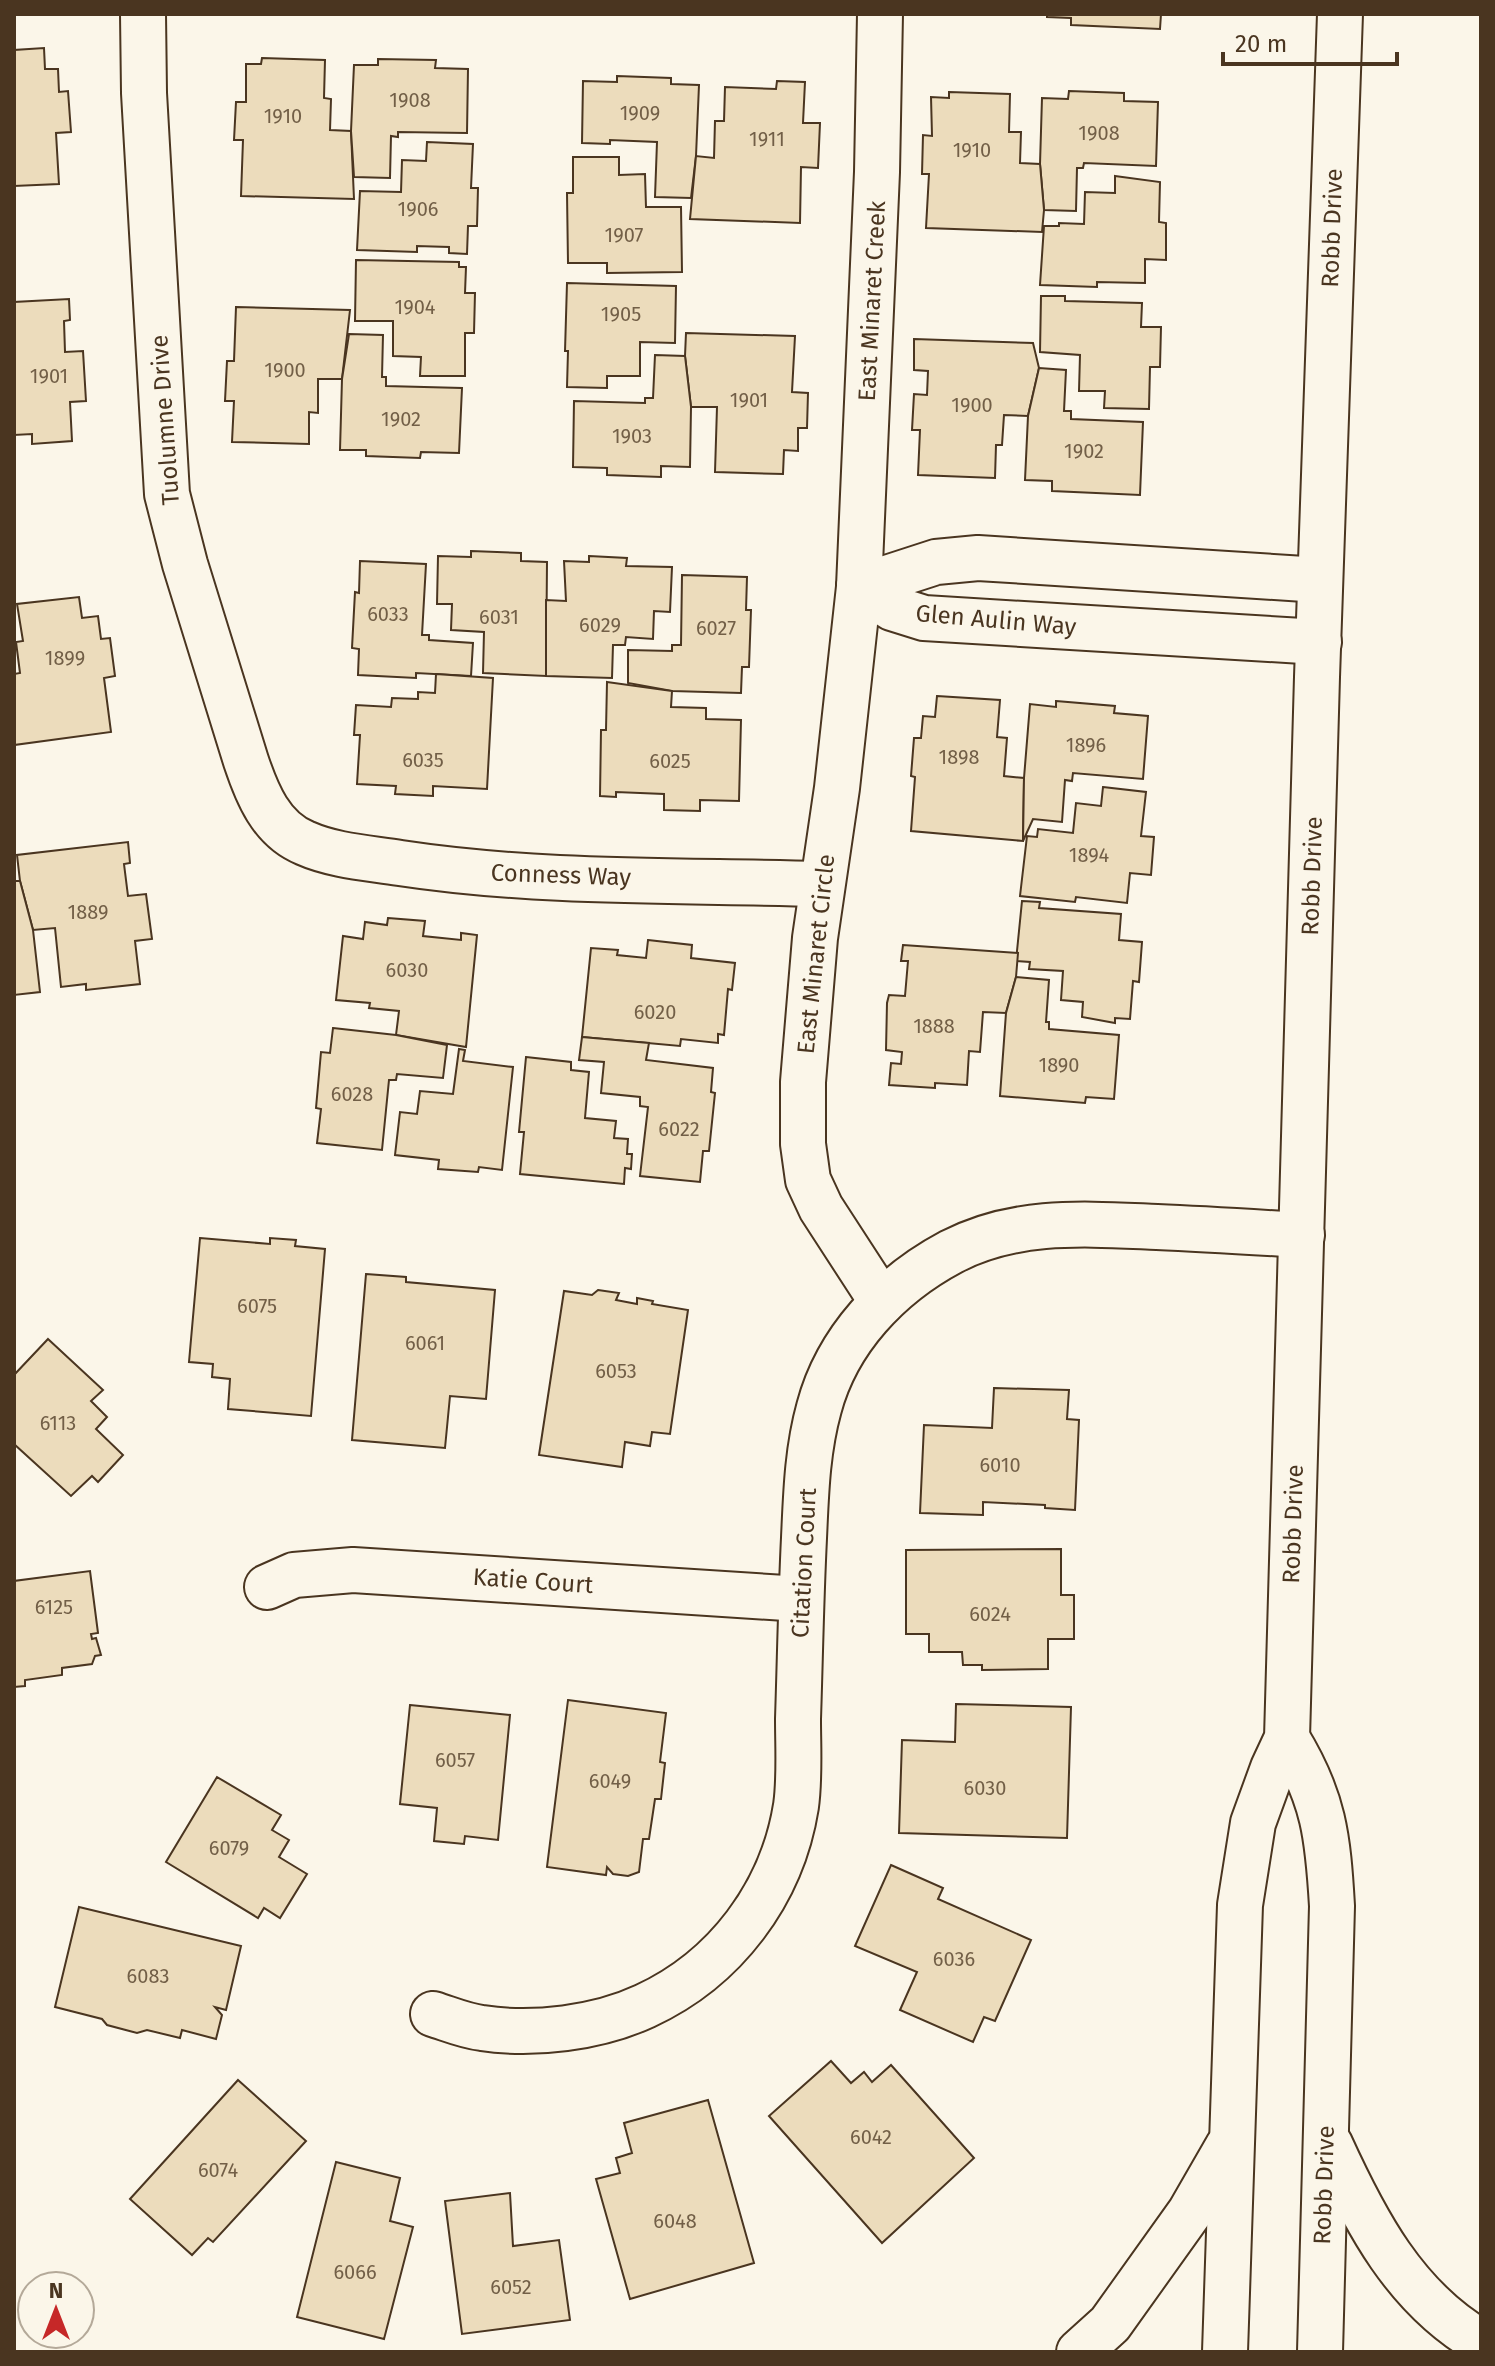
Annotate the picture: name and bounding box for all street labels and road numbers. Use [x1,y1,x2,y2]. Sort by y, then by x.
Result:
street label: Robb Drive [1316,168,1348,288]
street label: East Minaret Creek [853,199,891,402]
street label: Tuolumne Drive [145,334,185,506]
street label: Glen Aulin Way [915,599,1078,641]
street label: Robb Drive [1296,816,1328,936]
street label: East Minaret Circle [792,853,840,1055]
street label: Conness Way [490,859,632,891]
street label: Robb Drive [1277,1464,1309,1584]
street label: Citation Court [786,1487,822,1639]
street label: Katie Court [472,1563,595,1599]
street label: Robb Drive [1308,2125,1340,2245]

